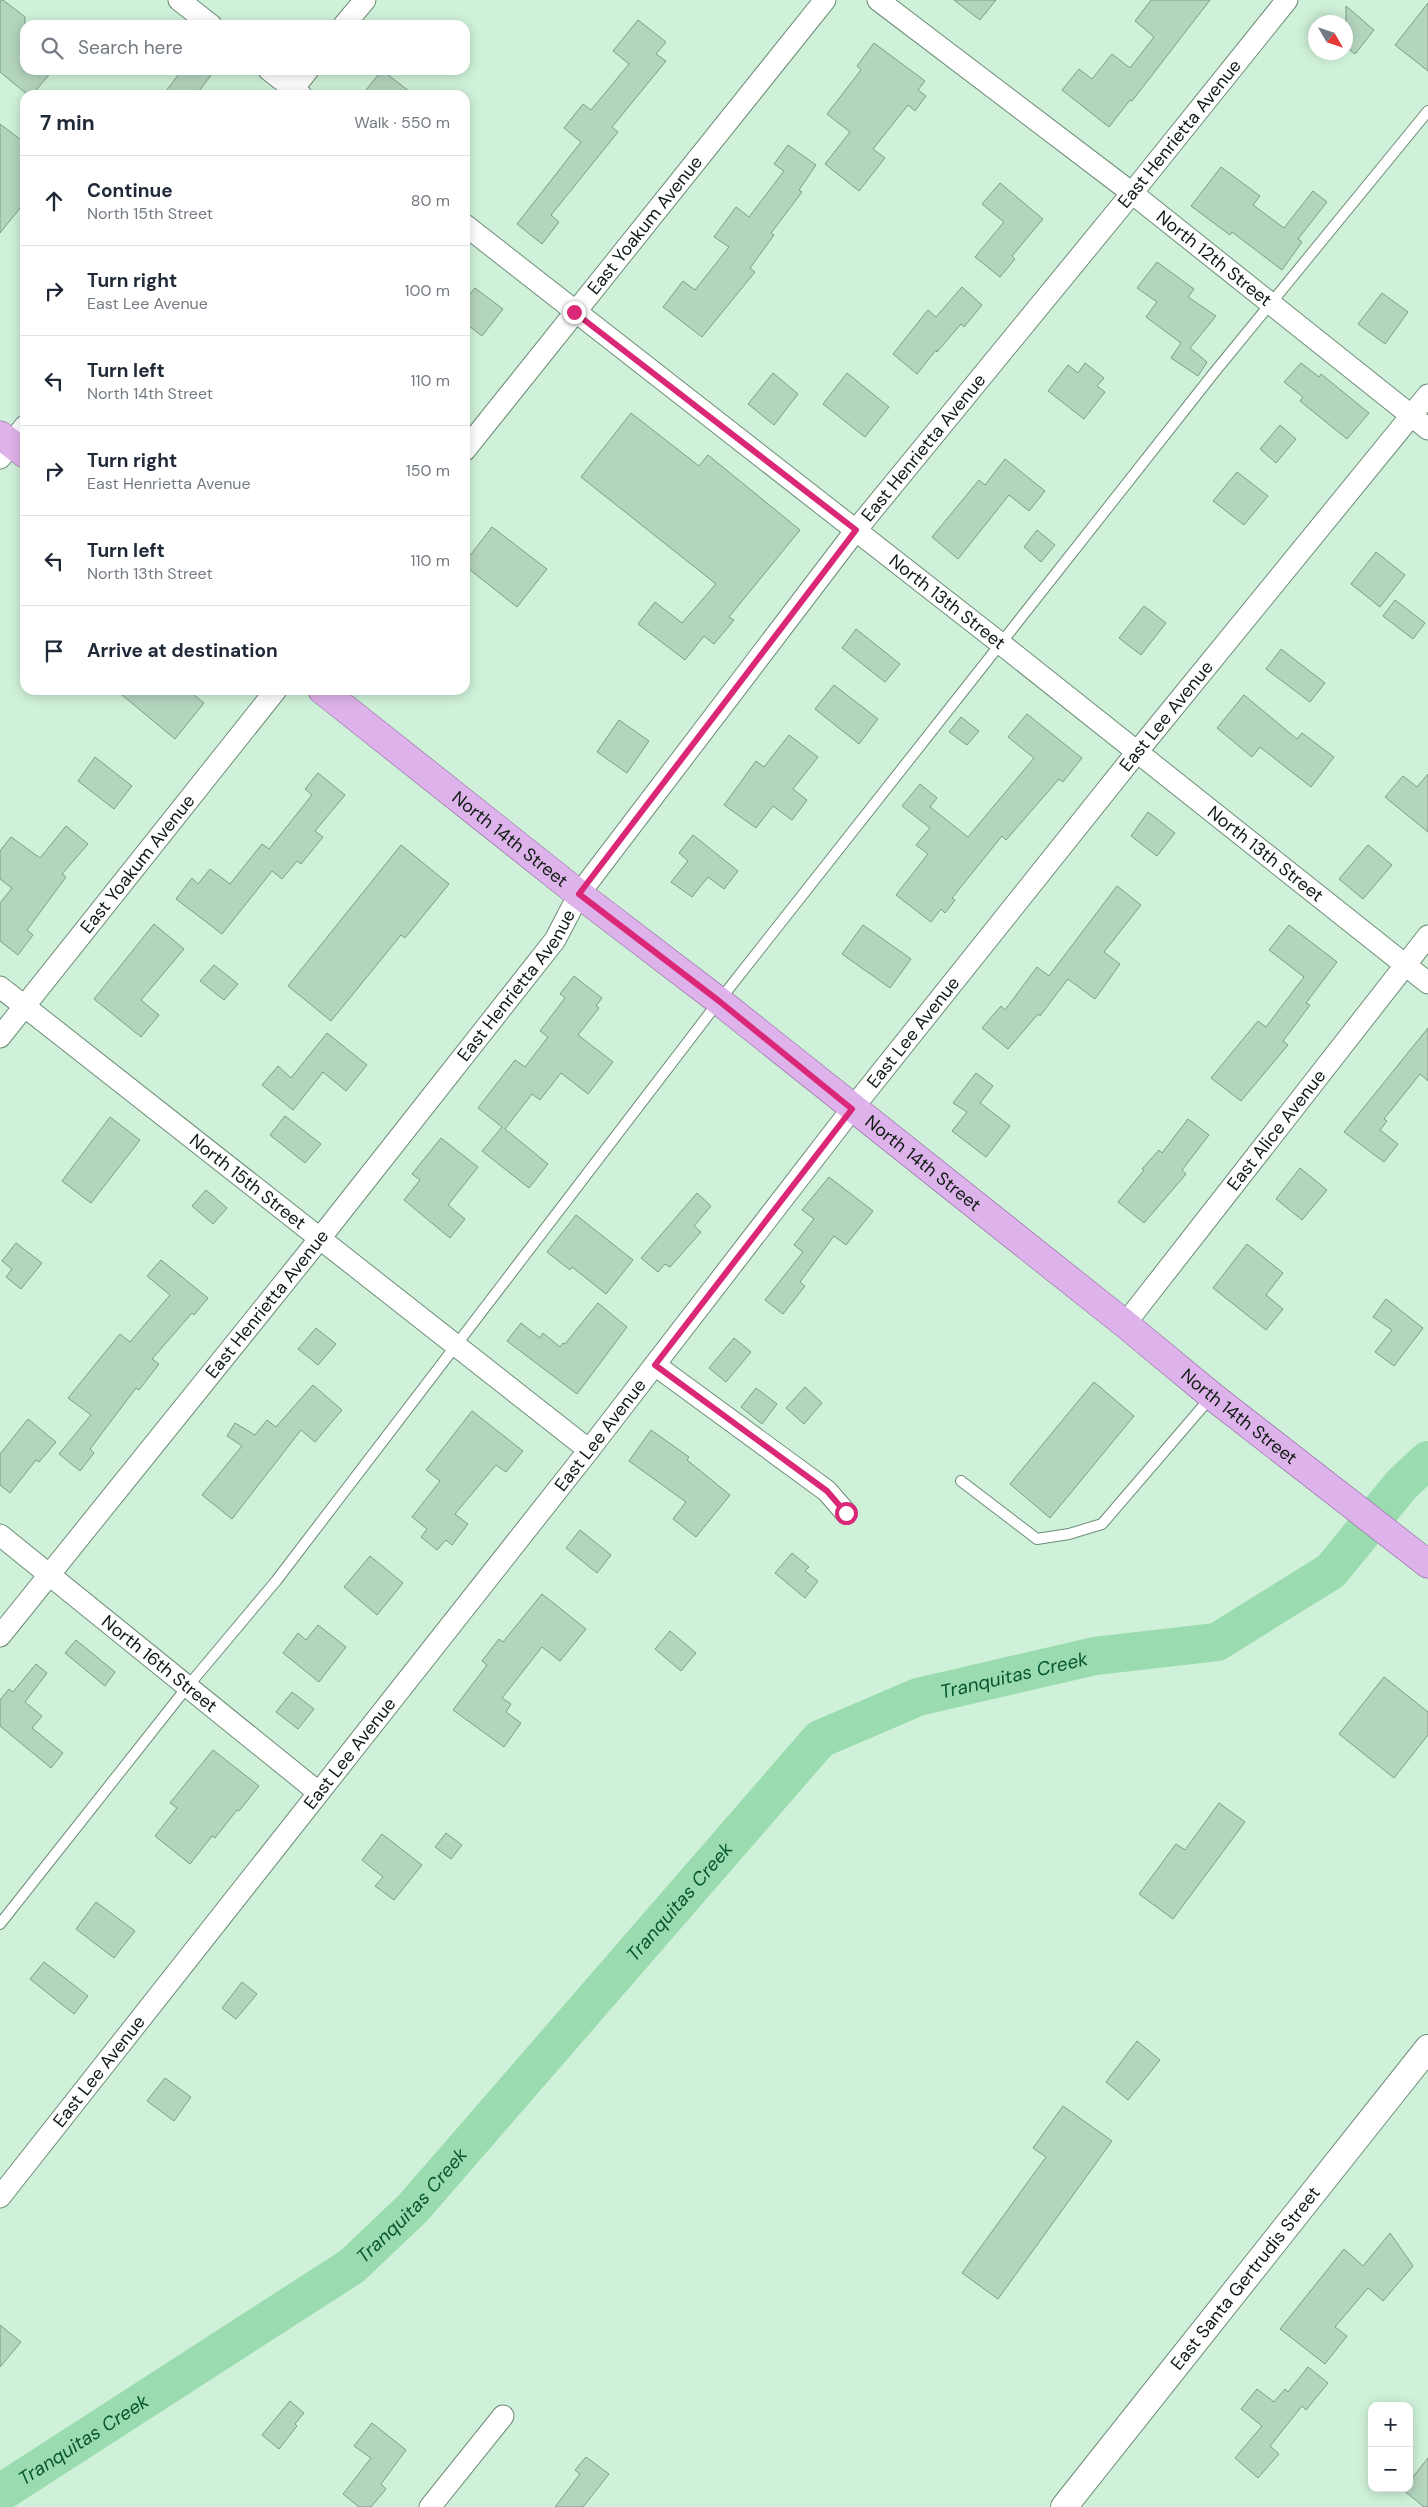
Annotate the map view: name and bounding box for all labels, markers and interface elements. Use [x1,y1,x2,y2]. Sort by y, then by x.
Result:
north arrow [1308,15,1353,60]
search box [20,20,470,75]
icon: search [38,34,66,62]
text: Search here [78,35,183,60]
street label: East Henrietta Avenue [1112,55,1247,213]
text: 7 min [40,109,95,137]
text: Walk · 550 m [354,112,450,133]
street label: East Yoakum Avenue [582,151,708,299]
text: Continue [87,178,173,203]
icon: ahead [40,187,68,215]
text: 80 m [411,190,450,211]
text: North 15th Street [87,203,213,224]
street label: North 12th Street [1151,205,1277,312]
text: Turn right [87,268,177,293]
icon: right [40,277,68,305]
text: 100 m [405,280,450,301]
text: East Lee Avenue [87,293,208,314]
route end [563,301,586,324]
text: Turn left [87,358,165,383]
icon: left [40,367,68,395]
street label: East Henrietta Avenue [856,369,991,526]
text: 110 m [411,370,450,391]
text: North 14th Street [87,383,213,404]
text: Turn right [87,448,177,473]
icon: right [40,457,68,485]
text: 150 m [406,460,450,481]
text: East Henrietta Avenue [87,473,251,494]
text: Turn left [87,538,165,563]
icon: left [40,547,68,575]
street label: North 13th Street [884,549,1010,655]
text: 110 m [411,550,450,571]
text: North 13th Street [87,563,213,584]
icon: arrive [40,637,68,665]
text: Arrive at destination [87,638,278,663]
street label: East Lee Avenue [1114,656,1219,776]
street label: North 14th Street [447,786,573,893]
street label: East Yoakum Avenue [75,790,200,939]
street label: North 13th Street [1203,800,1328,907]
street label: East Henrietta Avenue [452,905,581,1066]
street label: East Lee Avenue [861,972,965,1093]
street label: East Alice Avenue [1222,1065,1331,1196]
street label: North 14th Street [860,1110,986,1217]
street label: North 15th Street [184,1128,311,1235]
street label: East Henrietta Avenue [200,1225,334,1383]
street label: North 14th Street [1176,1363,1302,1470]
street label: East Lee Avenue [549,1374,651,1496]
route start [835,1502,858,1525]
street label: North 16th Street [97,1610,222,1718]
water label: Tranquitas Creek [938,1646,1090,1704]
street label: East Lee Avenue [298,1692,401,1814]
water label: Tranquitas Creek [620,1836,738,1966]
street label: East Lee Avenue [48,2011,151,2132]
water label: Tranquitas Creek [351,2142,473,2268]
street label: East Santa Gertrudis Street [1165,2181,1326,2375]
water label: Tranquitas Creek [13,2388,153,2491]
map controls [1368,2402,1413,2492]
button: + [1368,2402,1413,2447]
button: − [1368,2447,1413,2492]

